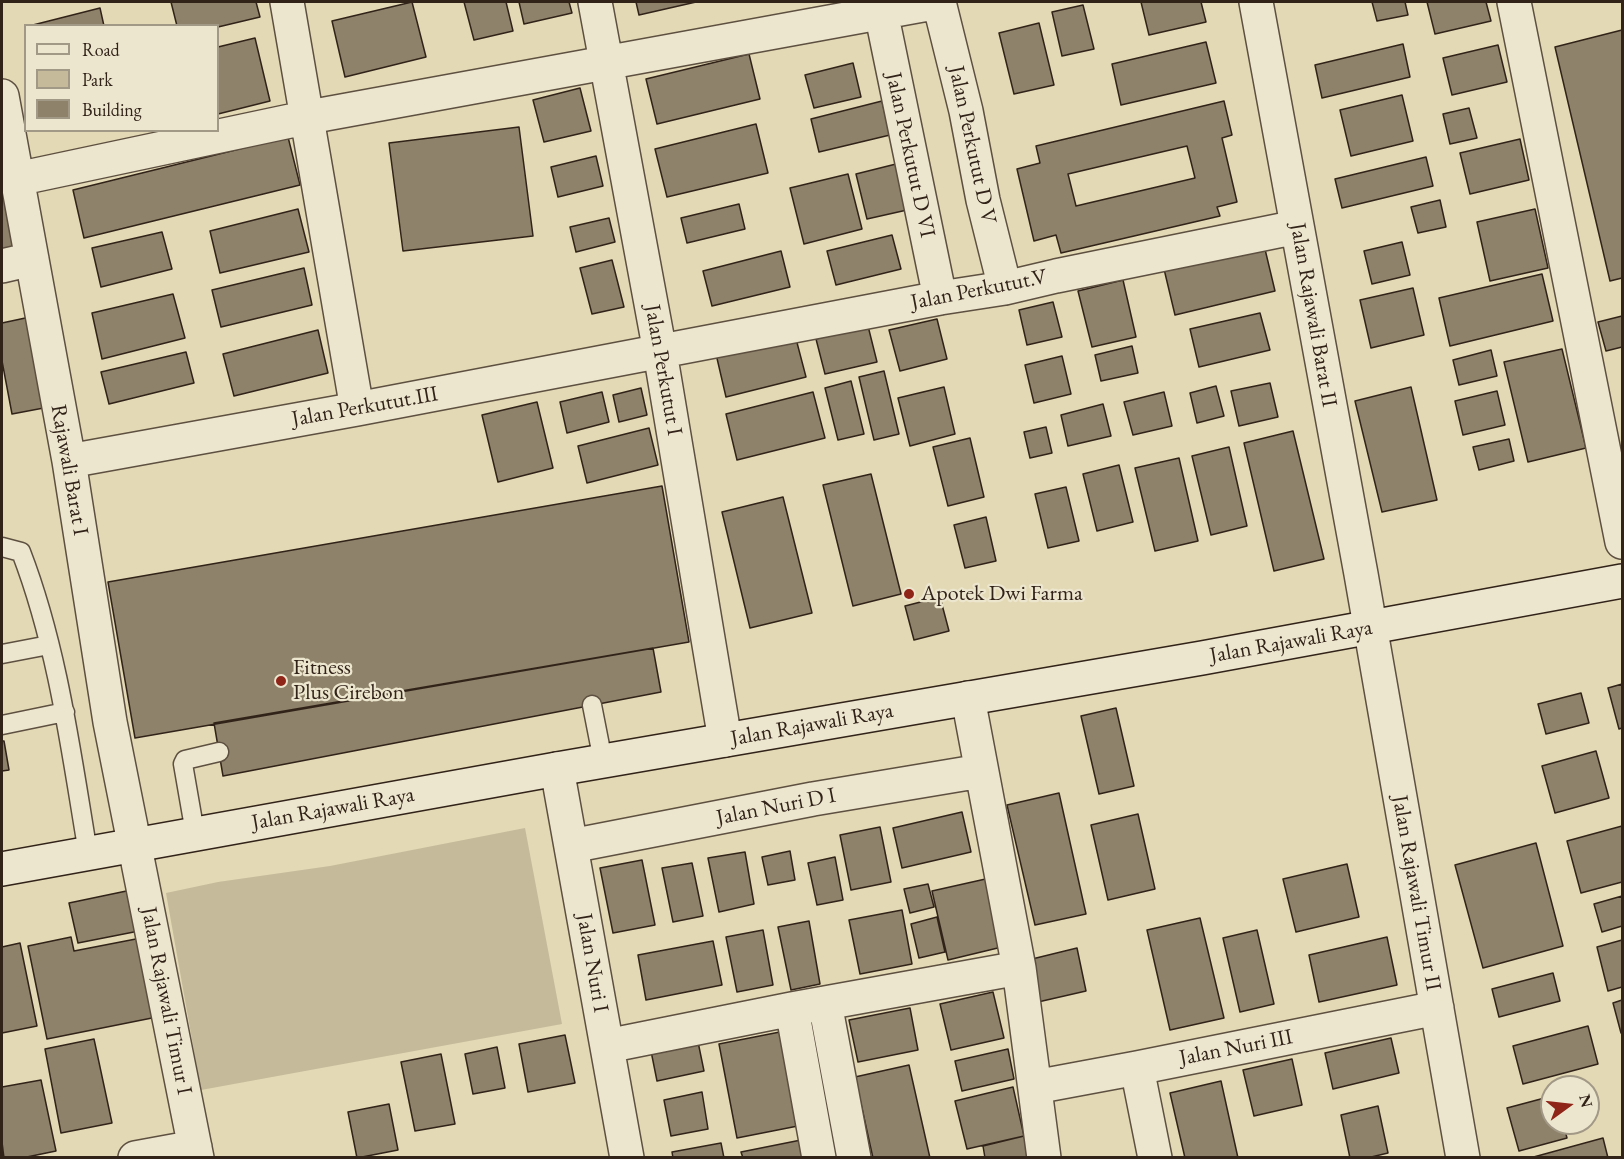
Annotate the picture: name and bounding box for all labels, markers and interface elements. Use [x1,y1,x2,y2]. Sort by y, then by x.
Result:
legend [24,24,219,132]
text: Road [82,38,120,61]
street label: Jalan Perkutut D V [942,64,1002,226]
text: Park [82,68,113,91]
street label: Jalan Perkutut D VI [880,70,940,240]
text: Building [82,98,142,121]
street label: Jalan Rajawali Barat II [1284,221,1342,409]
street label: Jalan Perkutut.V [909,264,1049,316]
street label: Jalan Perkutut I [638,302,688,438]
street label: Jalan Perkutut.III [290,381,440,433]
street label: Rajawali Barat I [44,402,94,538]
place label: Apotek Dwi Farma [921,581,1083,607]
marker: Apotek Dwi Farma [902,587,916,601]
street label: Jalan Rajawali Raya [1208,615,1374,669]
place label: Fitness Plus Cirebon [293,655,404,706]
marker: Fitness Plus Cirebon [274,674,288,688]
street label: Jalan Rajawali Raya [729,698,895,752]
street label: Jalan Rajawali Raya [250,782,416,836]
street label: Jalan Nuri D I [714,783,838,831]
street label: Jalan Rajawali Timur II [1386,793,1446,993]
street label: Jalan Rajawali Timur I [135,905,197,1097]
street label: Jalan Nuri I [570,911,614,1015]
street label: Jalan Nuri III [1177,1024,1295,1072]
north arrow [1540,1075,1600,1135]
text: N [1574,1092,1598,1110]

